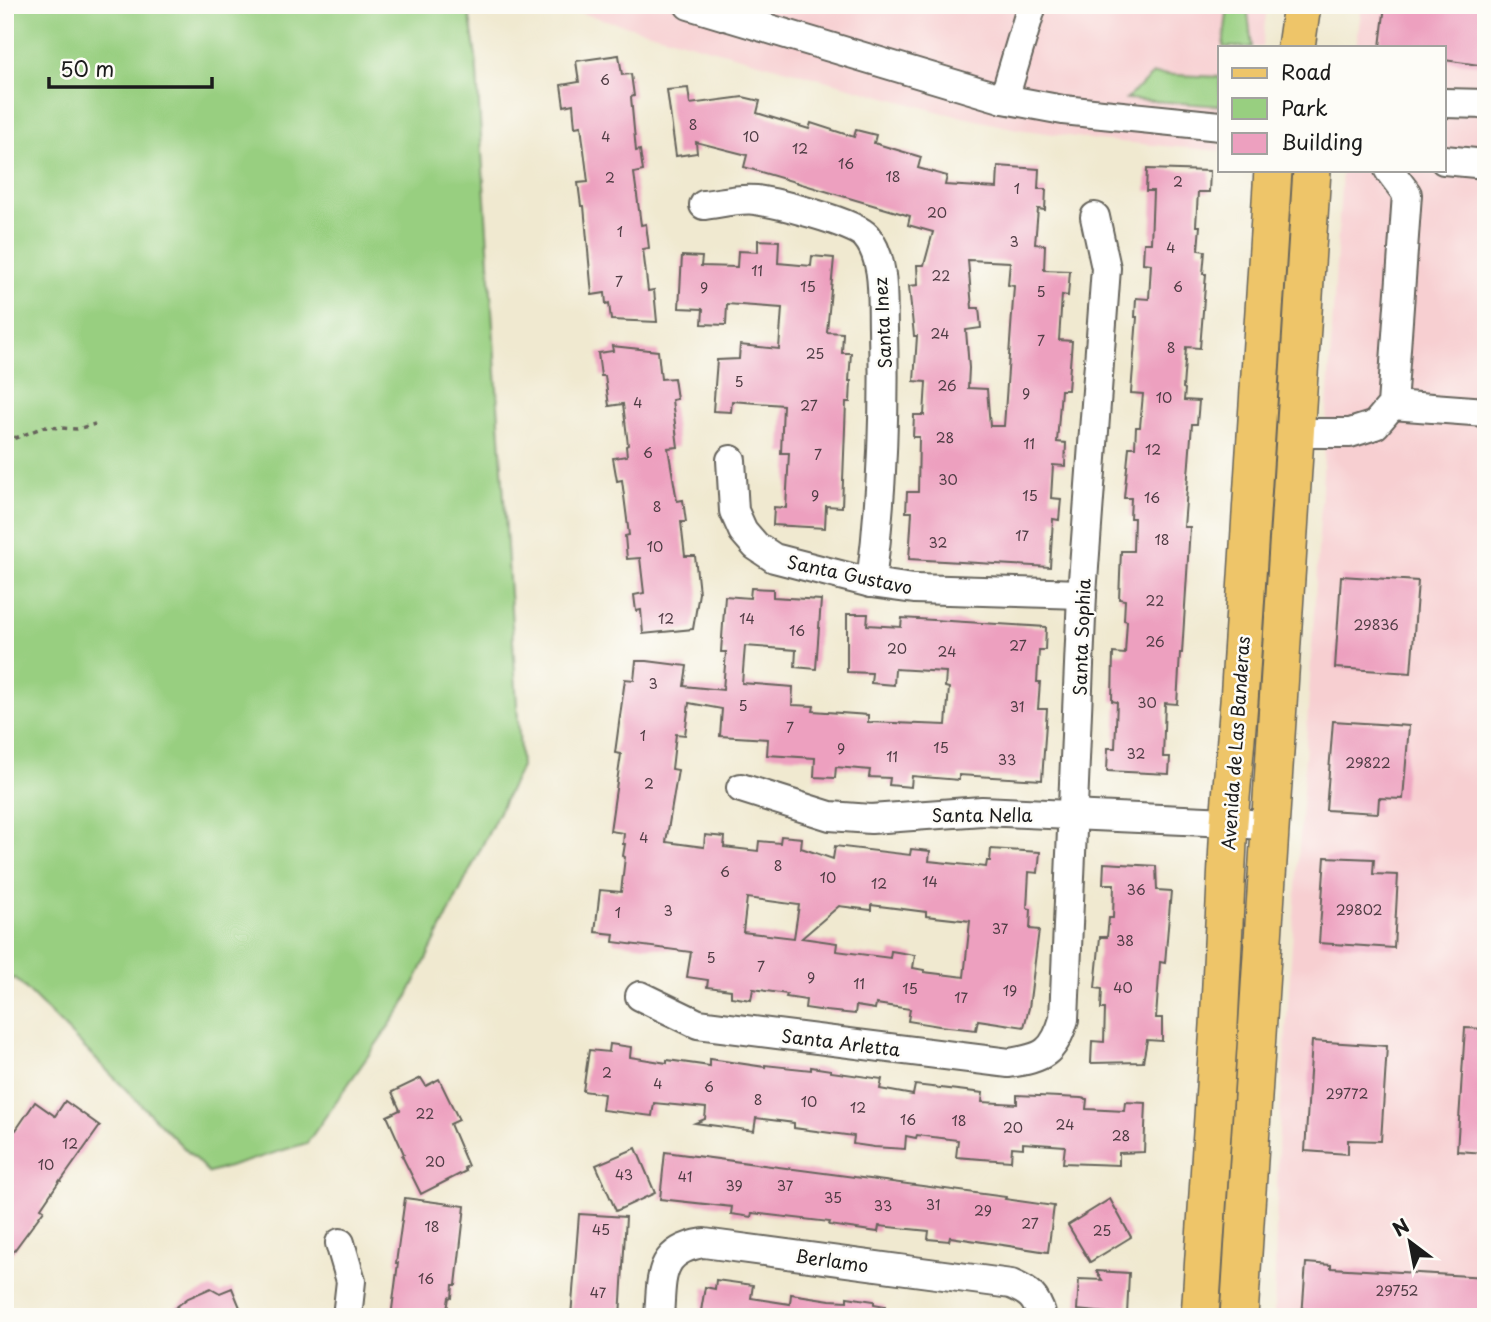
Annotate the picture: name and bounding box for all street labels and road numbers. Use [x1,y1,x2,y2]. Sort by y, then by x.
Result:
street label: Santa Inez [866,276,898,369]
street label: Santa Gustavo [785,548,915,600]
street label: Santa Sophia [1065,578,1097,696]
street label: Avenida de Las Banderas [1214,635,1256,851]
street label: Santa Nella [932,801,1033,828]
street label: Santa Arletta [780,1021,903,1063]
street label: Berlamo [794,1241,870,1279]

